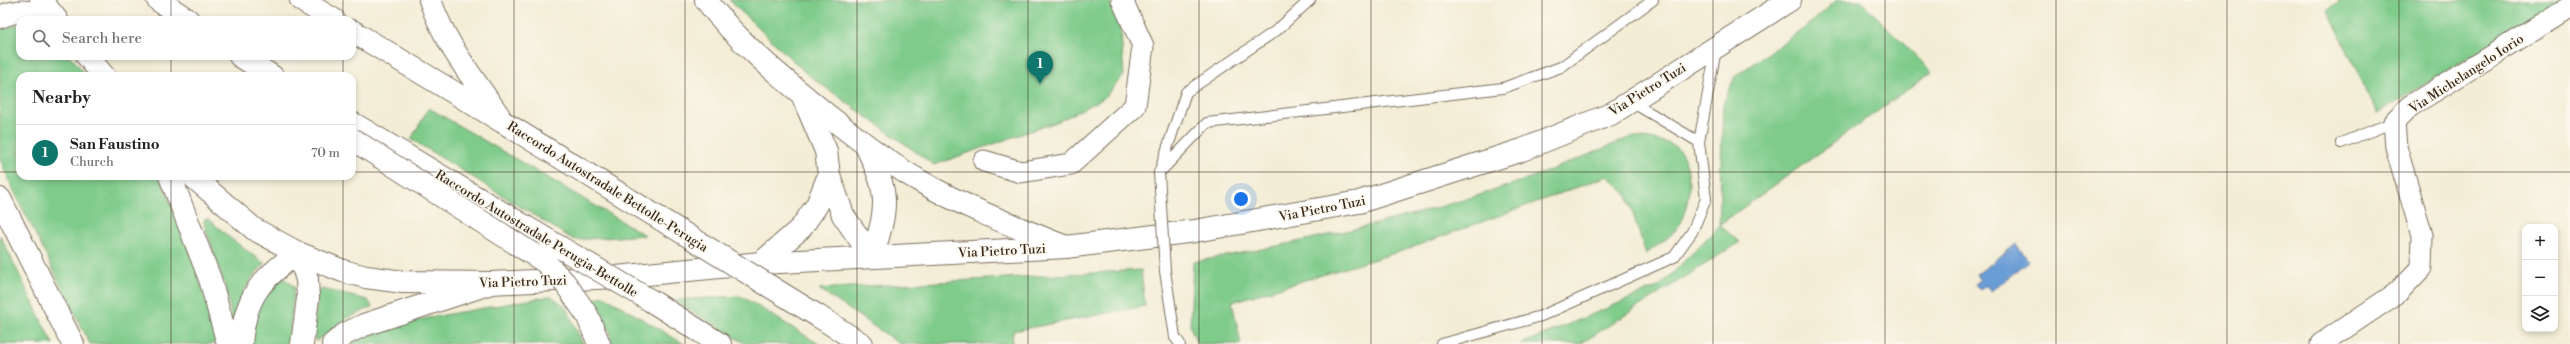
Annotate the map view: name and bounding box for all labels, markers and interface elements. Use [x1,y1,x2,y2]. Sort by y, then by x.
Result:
search box [16,16,356,60]
icon: search [30,27,52,49]
text: Search here [62,29,142,48]
street label: Via Michelangelo Iorio [2405,31,2527,117]
pin: 1 [1027,51,1053,84]
street label: Via Pietro Tuzi [1605,60,1689,120]
text: Nearby [32,87,91,109]
street label: Raccordo Autostradale Bettolle-Perugia [504,118,711,256]
text: San Faustino [70,135,160,154]
text: 1 [42,145,48,161]
text: 70 m [311,145,340,161]
text: Church [70,154,114,170]
street label: Raccordo Autostradale Perugia-Bettolle [432,167,641,301]
your location [1231,189,1251,209]
street label: Via Pietro Tuzi [1277,193,1367,225]
map controls [2522,224,2558,332]
button: + [2522,224,2558,260]
street label: Via Pietro Tuzi [957,241,1046,261]
button: − [2522,260,2558,296]
street label: Via Pietro Tuzi [478,272,567,292]
button: layers [2522,296,2558,332]

